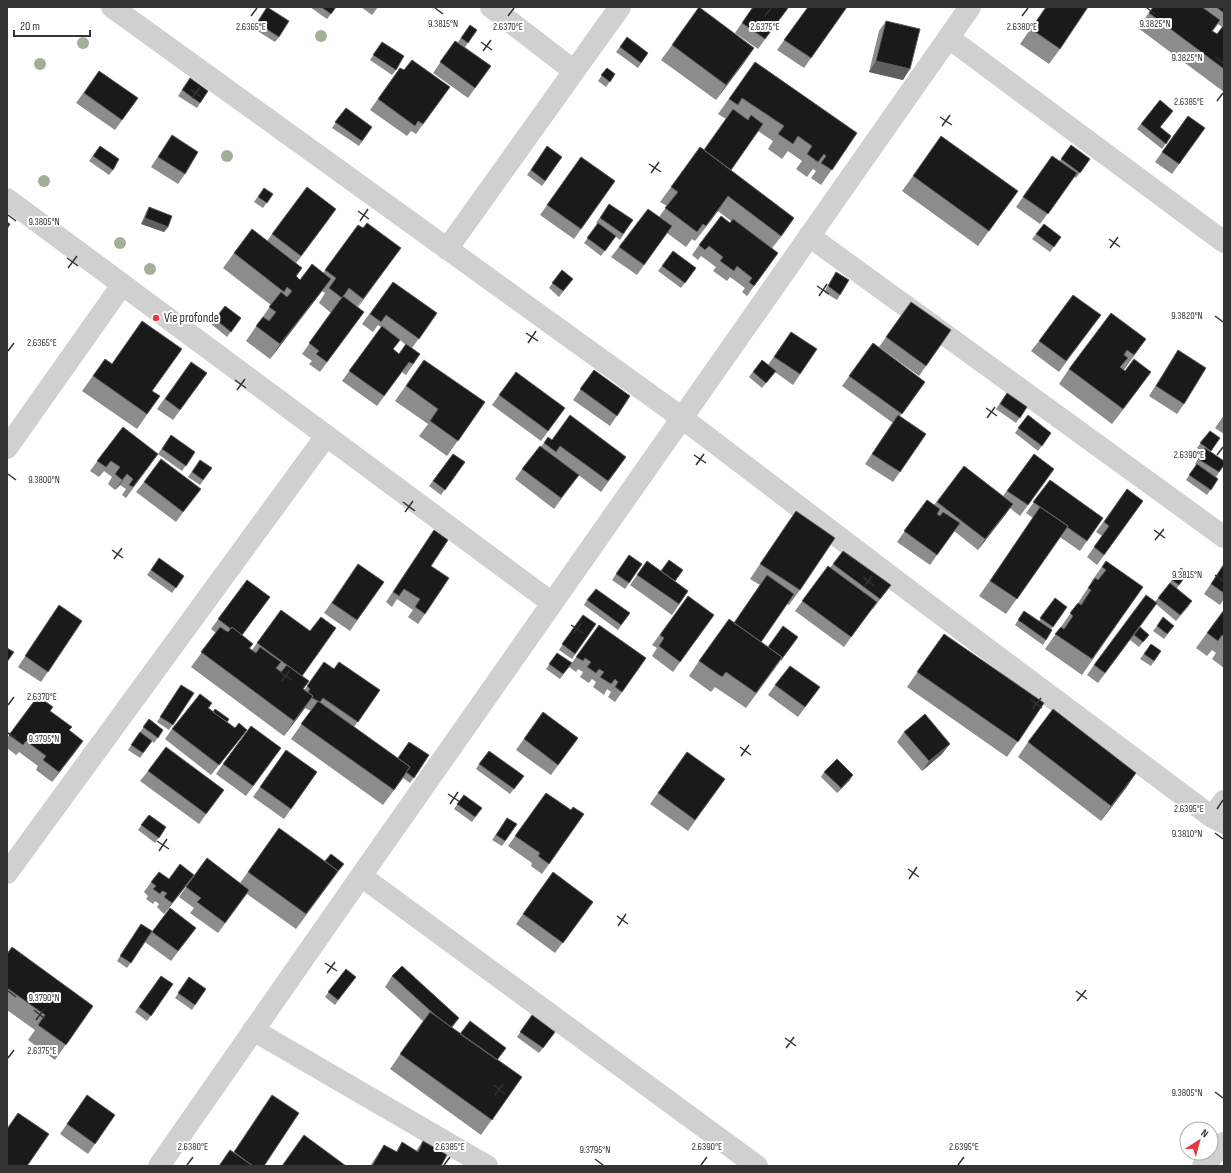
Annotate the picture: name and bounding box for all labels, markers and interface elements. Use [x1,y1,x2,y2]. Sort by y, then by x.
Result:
scale bar [14,12,90,38]
text: 9.3815°N [428,18,458,30]
text: 9.3825°N [1140,18,1171,30]
text: 20 m [20,19,40,34]
text: 2.6365°E [236,21,266,33]
text: 2.6370°E [493,21,523,33]
text: 2.6375°E [750,21,780,33]
text: 2.6380°E [1007,21,1037,33]
text: 9.3825°N [1172,52,1203,64]
text: 2.6385°E [1174,96,1204,108]
text: 9.3805°N [28,216,60,228]
place label: Vie profonde [164,310,219,326]
text: 9.3820°N [1171,310,1203,322]
marker: Vie profonde [151,313,161,323]
text: 2.6365°E [27,337,57,349]
text: 2.6390°E [1174,449,1204,461]
text: 9.3800°N [28,474,60,486]
text: 9.3815°N [1172,569,1202,581]
text: 2.6370°E [27,691,57,703]
text: 9.3795°N [29,733,59,745]
text: 2.6395°E [1174,803,1204,815]
text: 9.3810°N [1172,828,1202,840]
text: 9.3790°N [28,992,60,1004]
text: 2.6375°E [27,1045,57,1057]
text: 9.3805°N [1171,1087,1203,1099]
north arrow [1179,1121,1219,1161]
text: N [1198,1126,1211,1140]
text: 2.6380°E [178,1141,208,1153]
text: 2.6385°E [435,1141,465,1153]
text: 2.6390°E [692,1141,722,1153]
text: 2.6395°E [949,1141,979,1153]
text: 9.3795°N [580,1144,610,1156]

